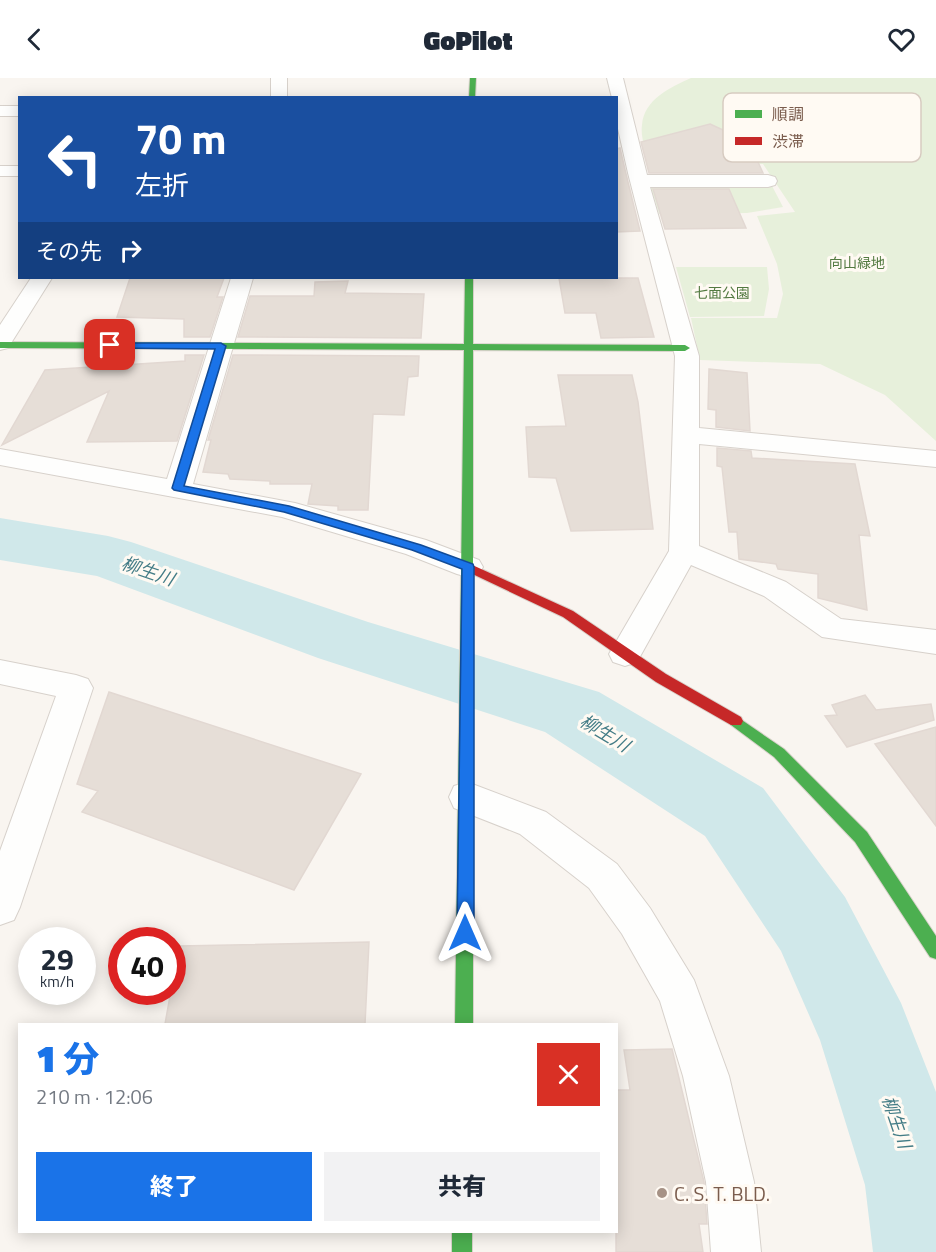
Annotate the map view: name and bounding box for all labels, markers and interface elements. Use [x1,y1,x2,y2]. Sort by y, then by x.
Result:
text: GoPilot [424,19,512,60]
icon: back [18,23,51,56]
icon: heart [885,23,918,56]
legend [723,93,921,162]
text: 順調 [772,102,804,126]
text: 70 m [135,106,227,170]
icon: left [36,120,114,198]
text: 渋滞 [772,129,804,153]
text: 左折 [135,164,189,205]
text: その先 [36,234,102,268]
icon: right [114,234,147,267]
park label: 向山緑地 [829,252,885,273]
park label: 七面公園 [694,282,750,303]
pin [84,319,135,370]
icon: arrive [93,328,126,361]
water label: 柳生川 [118,549,180,593]
water label: 柳生川 [575,708,637,760]
position arrow [433,901,497,965]
speed limit sign: 40 [108,927,186,1005]
text: 29 [40,936,74,982]
text: km/h [40,970,74,993]
text: 1 分 [36,1031,100,1086]
button: close [537,1043,600,1106]
text: 210 m · 12:06 [36,1081,153,1112]
water label: 柳生川 [875,1092,919,1154]
button: 終了 [36,1152,312,1221]
button: 共有 [324,1152,600,1221]
place label: C. S. T. BLD. [674,1178,770,1209]
marker: C. S. T. BLD. [655,1186,669,1200]

